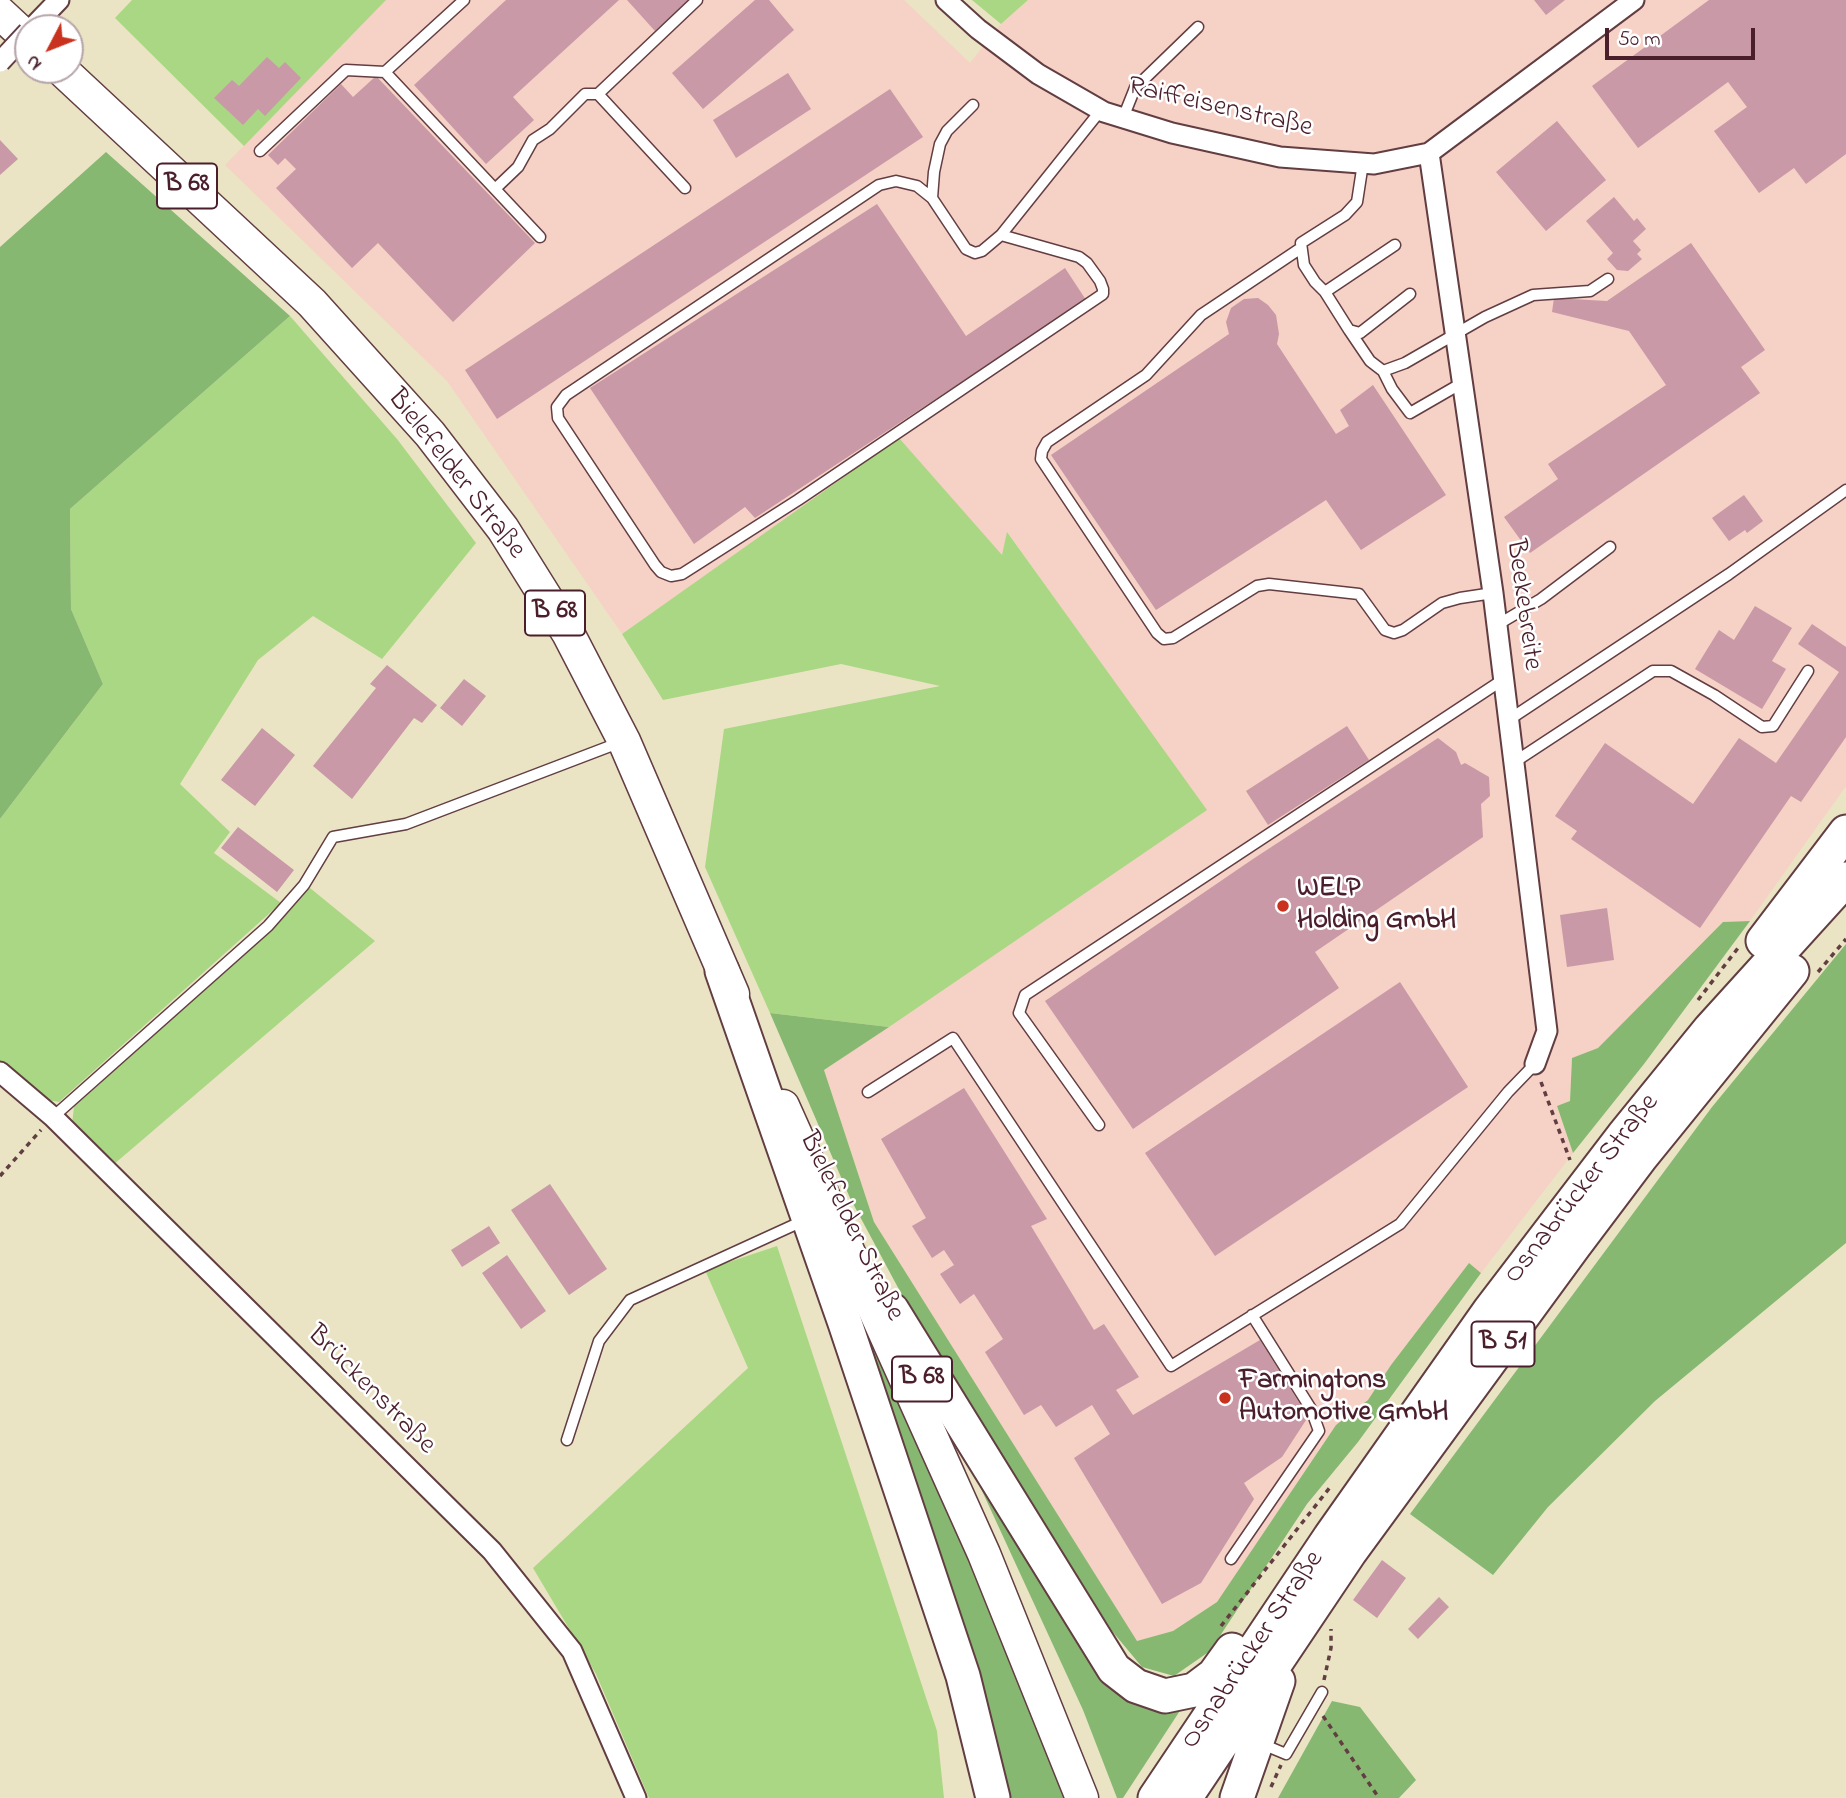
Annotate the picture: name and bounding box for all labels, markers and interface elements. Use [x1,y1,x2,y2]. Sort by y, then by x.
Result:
north arrow [14,14,84,84]
scale bar [1608,14,1758,58]
text: 50 m [1618,25,1661,55]
text: N [20,48,49,76]
street label: Raiffeisenstraße [1124,71,1316,147]
road number: B 68 [157,164,217,209]
street label: Bielefelder Straße [378,383,532,567]
street label: Beekebreite [1496,537,1548,673]
road number: B 68 [525,590,585,636]
place label: WELP Holding GmbH [1297,873,1456,939]
marker: WELP Holding GmbH [1275,898,1291,914]
street label: Osnabrücker Straße [1498,1088,1668,1292]
street label: Bielefelder Straße [790,1127,910,1327]
street label: Brückenstraße [298,1319,442,1463]
road number: B 51 [1472,1322,1534,1366]
road number: B 68 [892,1356,952,1402]
place label: Farmingtons Automotive GmbH [1239,1365,1448,1431]
marker: Farmingtons Automotive GmbH [1217,1390,1233,1406]
street label: Osnabrücker Straße [1175,1545,1333,1757]

